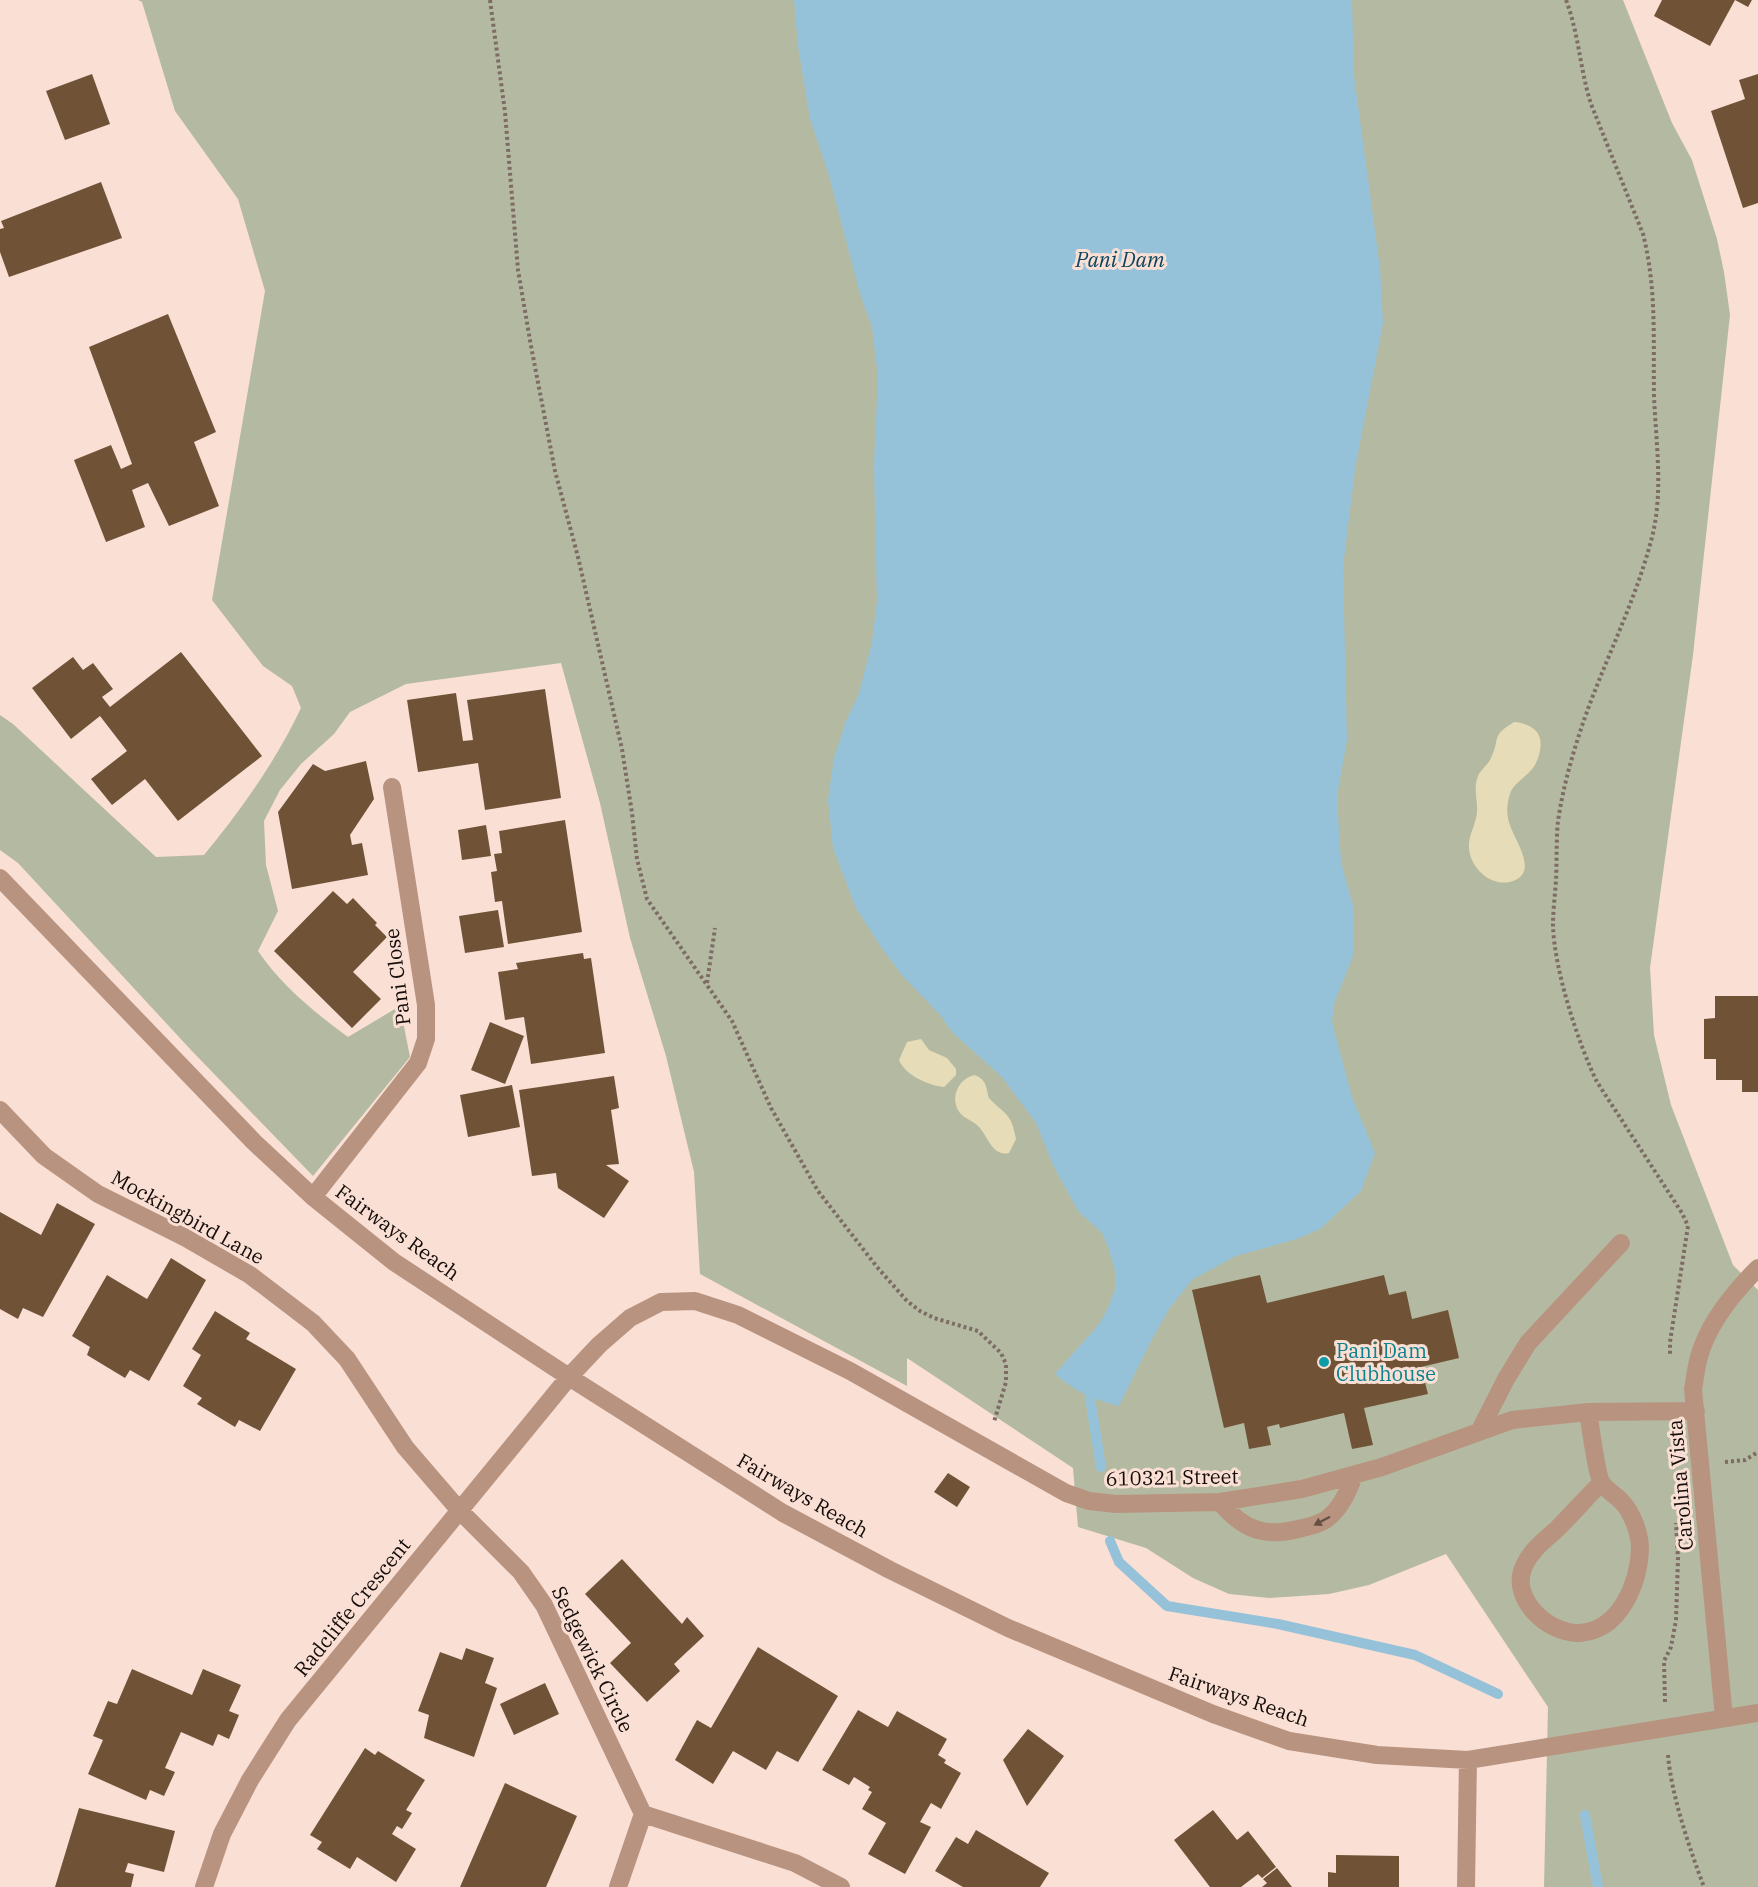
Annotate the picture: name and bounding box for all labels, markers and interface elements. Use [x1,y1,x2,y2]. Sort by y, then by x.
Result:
water label: Pani Dam [1074,245,1165,273]
street label: Pani Close [378,927,416,1027]
street label: Mockingbird Lane [107,1164,269,1270]
street label: Fairways Reach [331,1178,465,1286]
place label: Pani Dam Clubhouse [1336,1337,1436,1387]
marker: Pani Dam Clubhouse [1317,1355,1331,1369]
street label: Carolina Vista [1661,1418,1699,1552]
street label: Fairways Reach [733,1447,873,1543]
street label: 610321 Street [1105,1462,1239,1492]
one-way arrow [1313,1516,1330,1526]
street label: Radcliffe Crescent [288,1532,416,1682]
street label: Sedgewick Circle [546,1581,640,1737]
street label: Fairways Reach [1165,1659,1313,1733]

